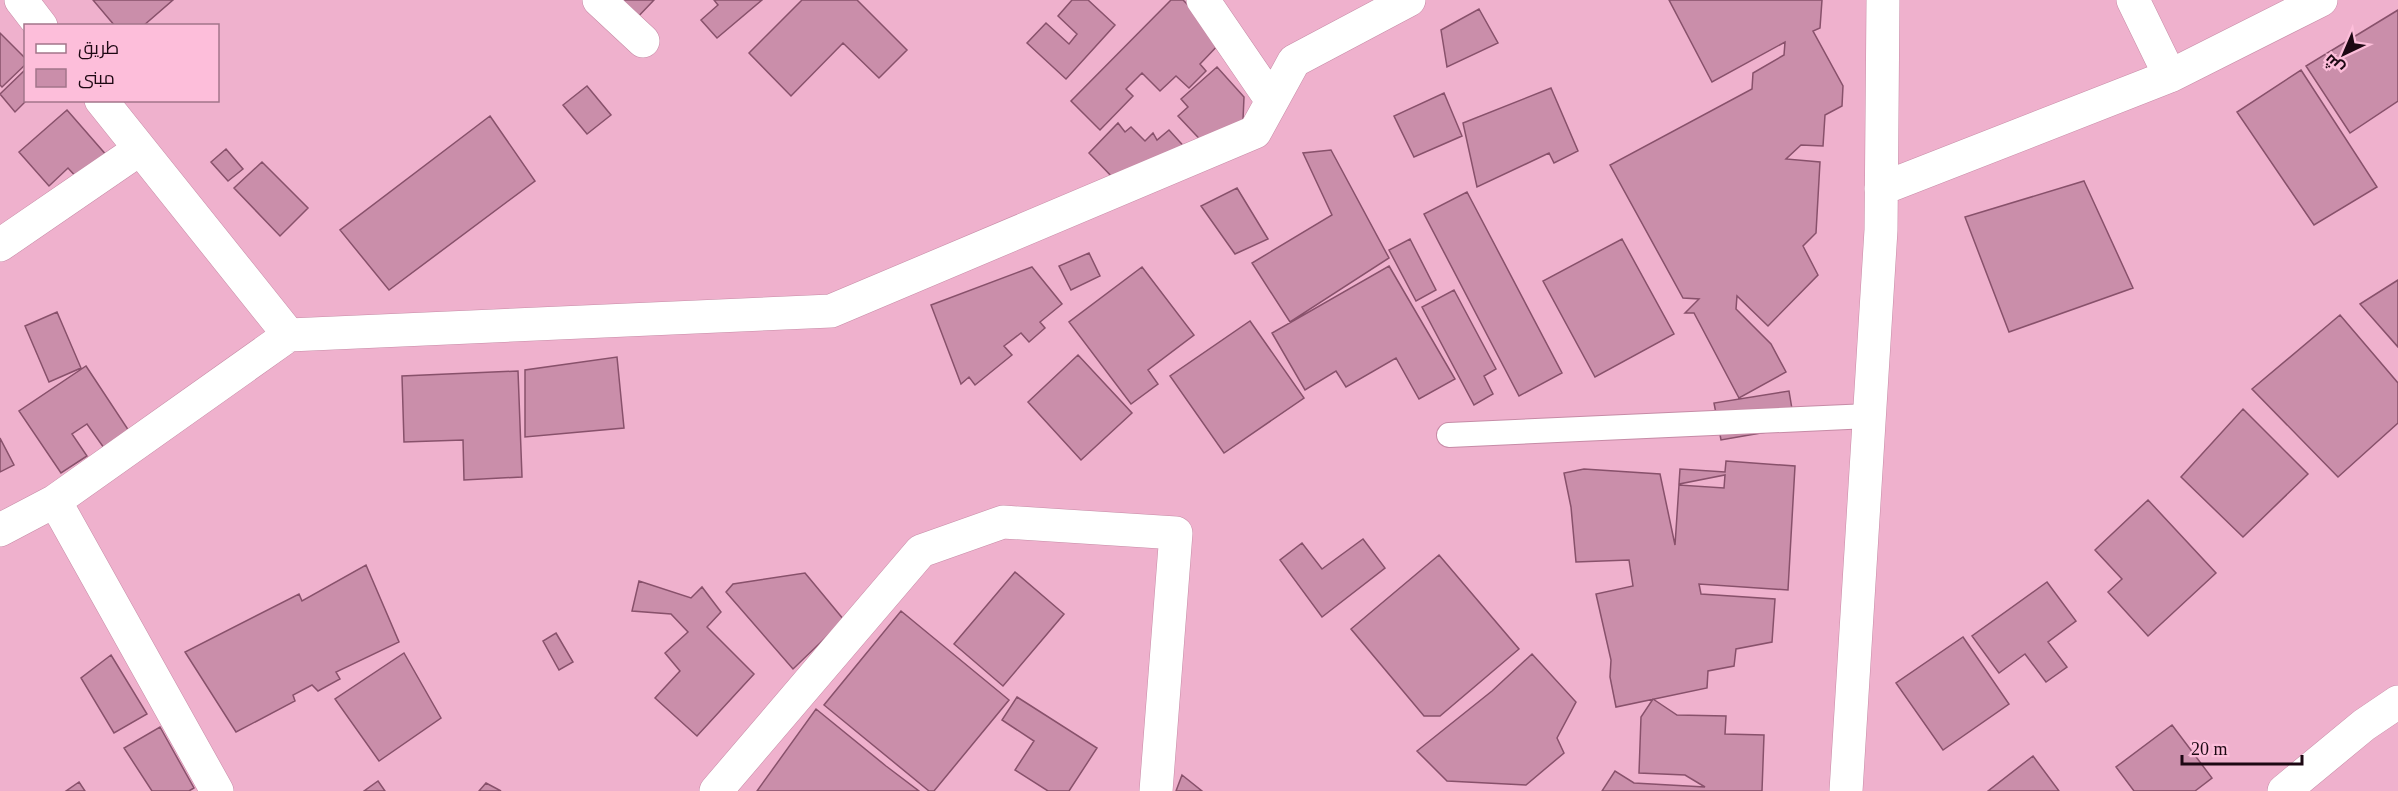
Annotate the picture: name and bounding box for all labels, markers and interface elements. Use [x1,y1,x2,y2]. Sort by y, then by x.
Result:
legend [24,24,219,102]
north arrow [2314,24,2374,84]
text: طريق [78,38,119,60]
text: ش [2321,50,2348,78]
text: مبنى [78,68,115,89]
scale bar [2182,728,2302,766]
text: 20 m [2191,739,2228,759]

